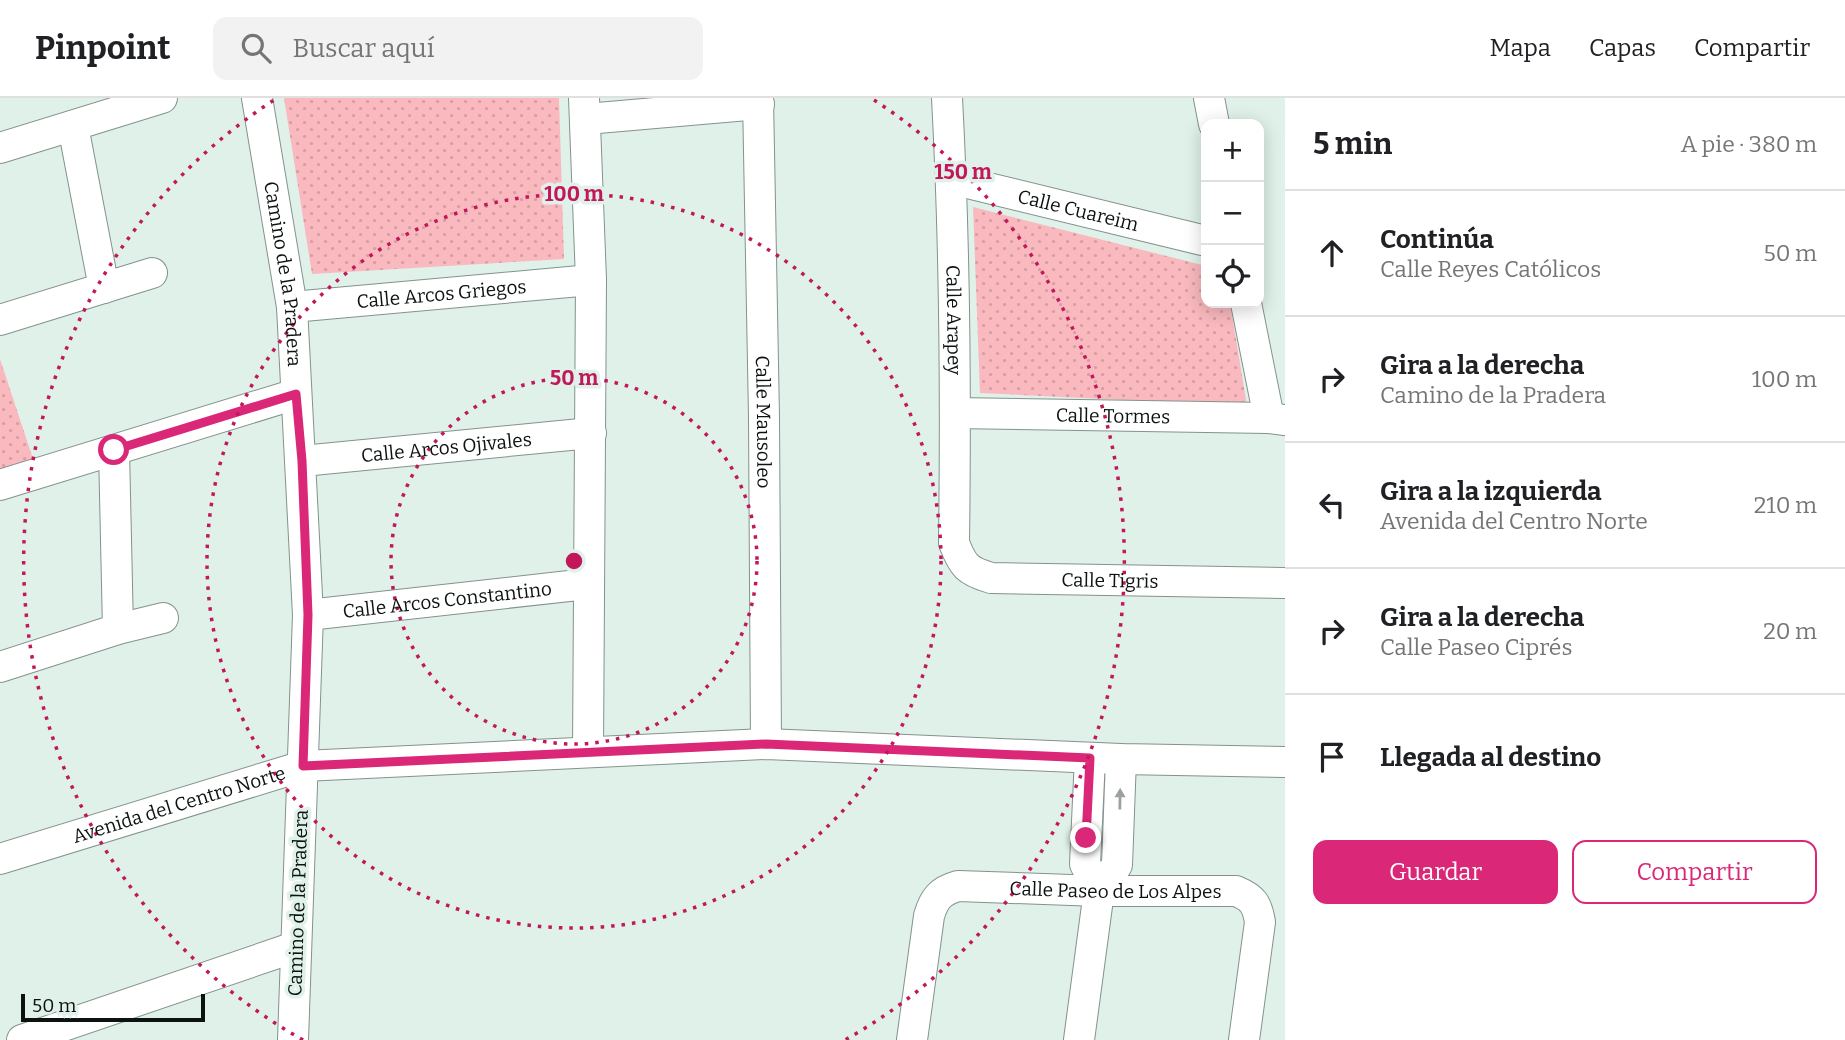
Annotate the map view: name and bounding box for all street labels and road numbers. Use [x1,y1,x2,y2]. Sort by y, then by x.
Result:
street label: Camino de la Pradera [260,179,307,368]
street label: Calle Cuareim [1016,184,1141,236]
street label: Calle Arapey [942,265,966,376]
street label: Calle Arcos Griegos [355,274,527,313]
street label: Calle Mausoleo [751,355,776,489]
street label: Calle Tormes [1056,403,1170,428]
street label: Calle Arcos Ojivales [360,427,533,467]
street label: Calle Tigris [1061,568,1159,592]
street label: Calle Arcos Constantino [341,576,553,623]
street label: Avenida del Centro Norte [70,761,288,848]
street label: Camino de la Pradera [283,809,313,997]
street label: Calle Paseo de Los Alpes [1009,876,1222,903]

